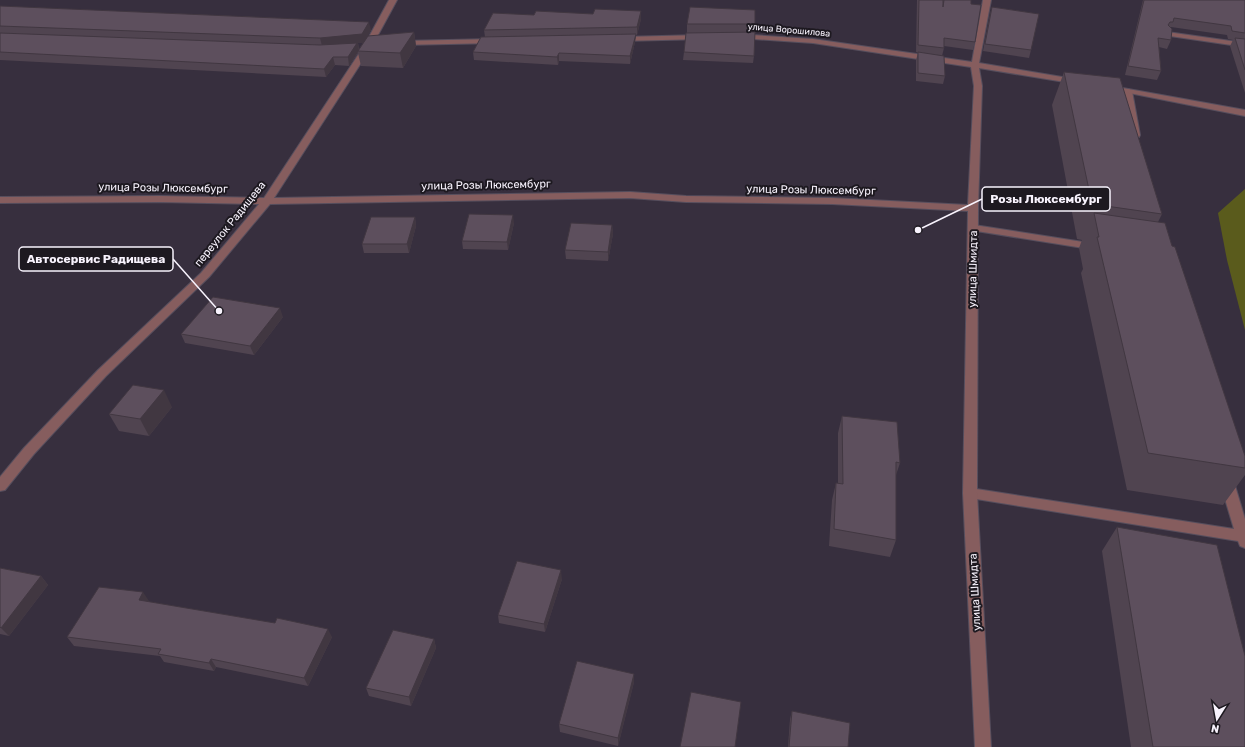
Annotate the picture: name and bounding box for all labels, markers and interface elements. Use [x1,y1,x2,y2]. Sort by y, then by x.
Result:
street label: улица Ворошилова [747,21,831,39]
street label: улица Розы Люксембург [421,177,551,193]
street label: переулок Радищева [192,179,268,269]
street label: улица Розы Люксембург [98,180,228,196]
street label: улица Розы Люксембург [746,182,876,198]
callout: Розы Люксембург [982,187,1110,211]
text: Розы Люксембург [990,192,1102,206]
street label: улица Шмидта [966,230,980,308]
callout: Автосервис Радищева [19,247,173,271]
text: Автосервис Радищева [27,252,165,266]
street label: улица Шмидта [966,553,984,631]
north arrow [1197,699,1237,739]
text: N [1210,721,1220,735]

